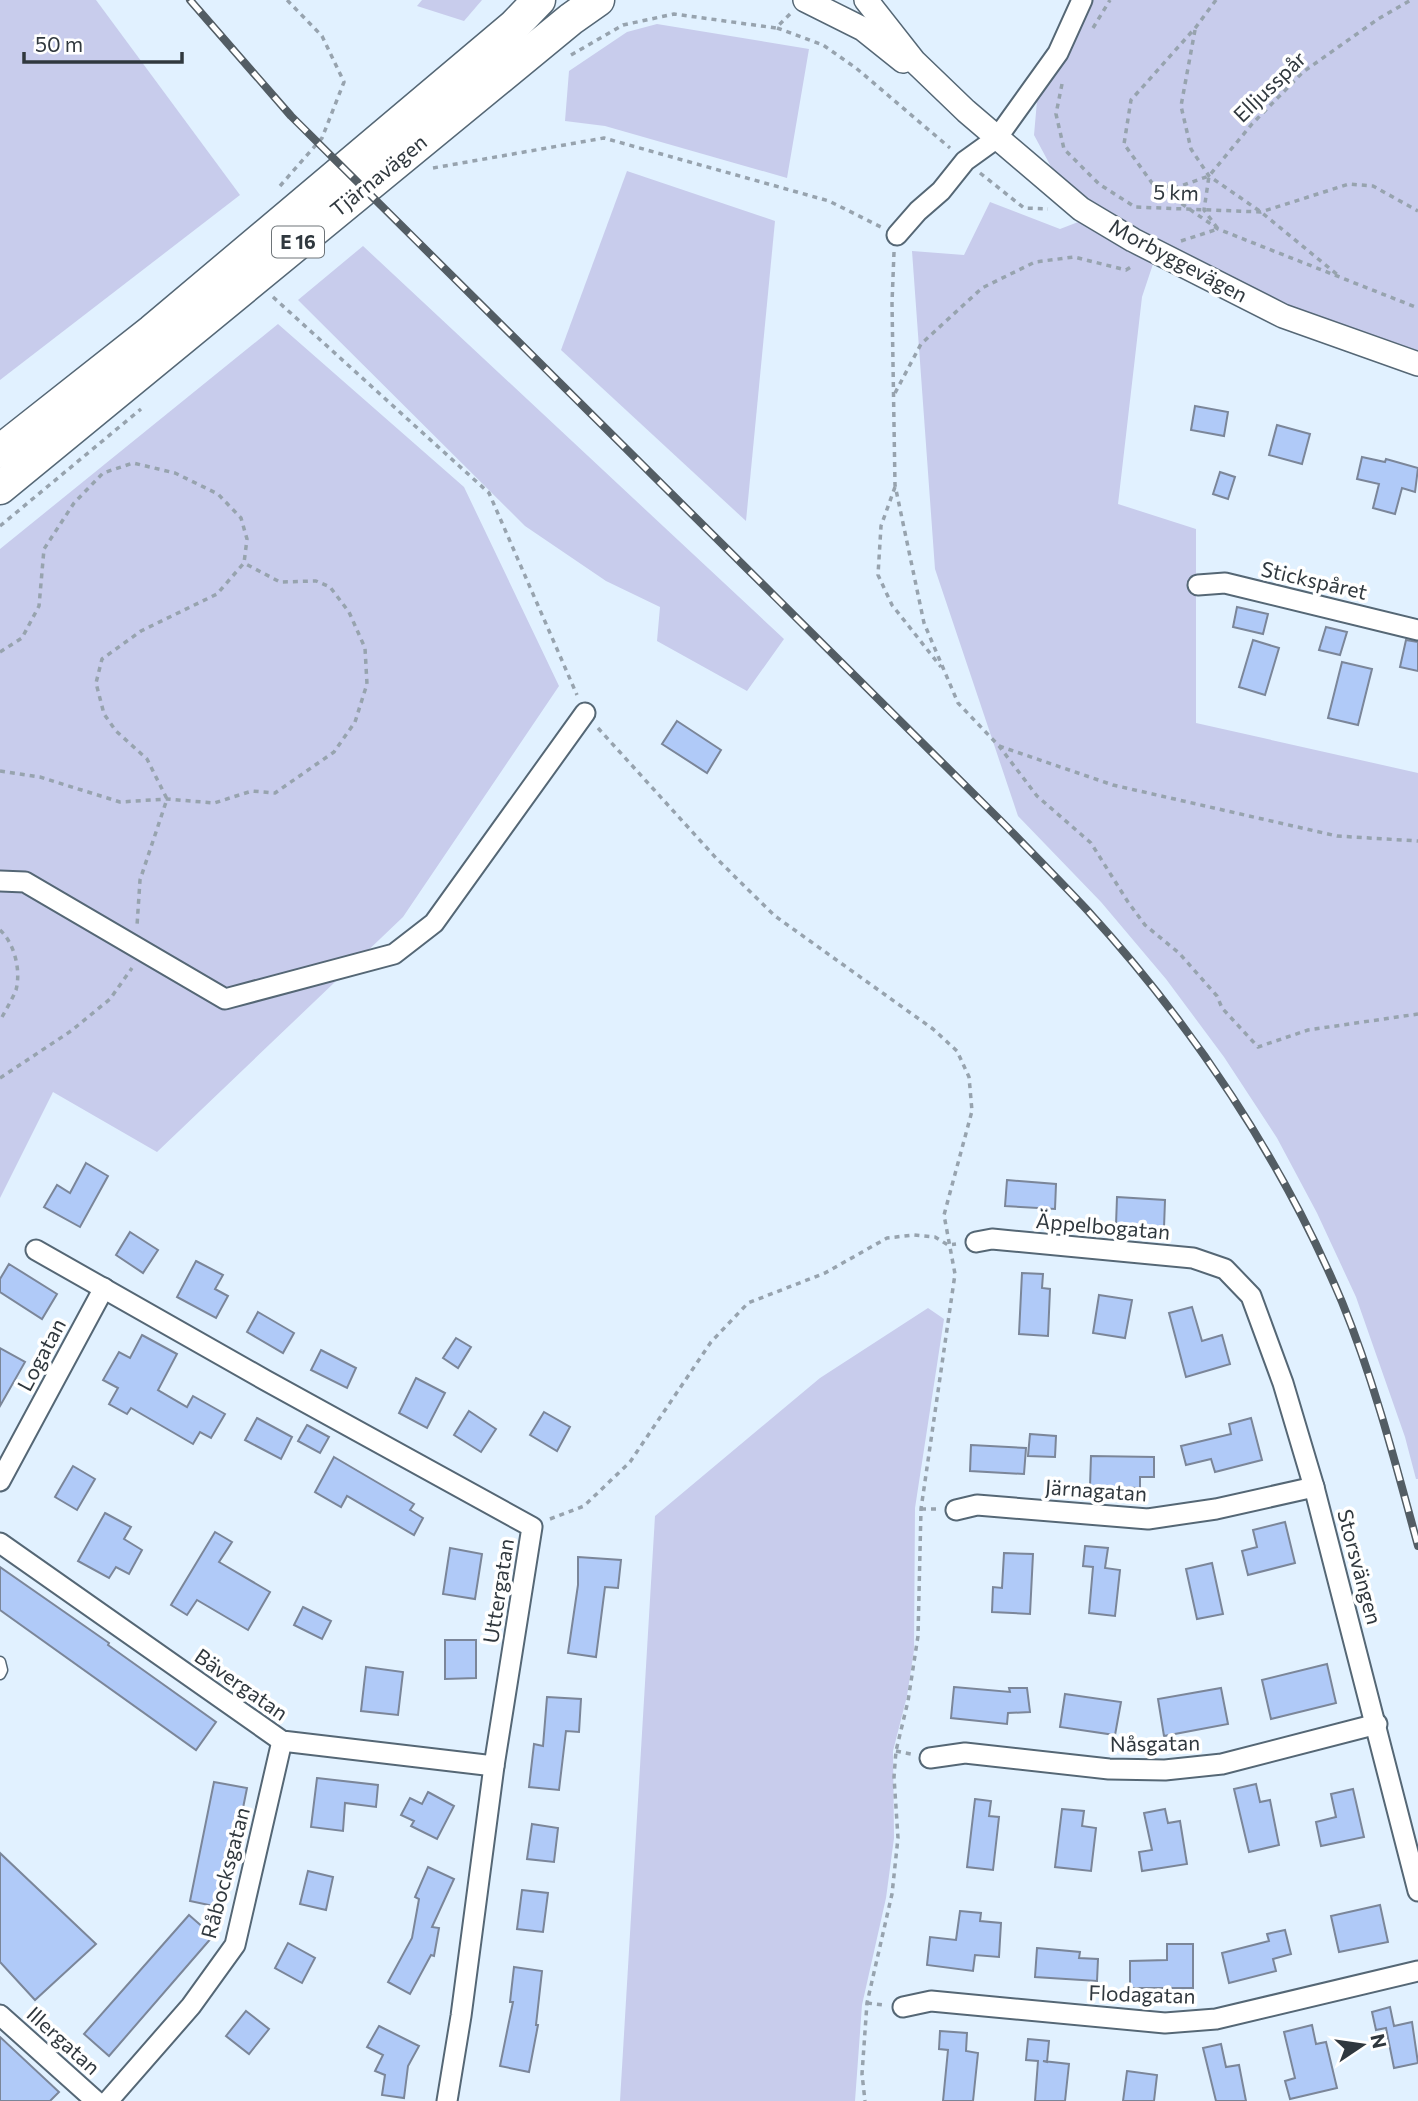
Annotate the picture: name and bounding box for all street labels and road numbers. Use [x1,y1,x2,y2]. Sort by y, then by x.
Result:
street label: Elljusspår [1228,45,1310,127]
street label: Tjärnavägen [325,128,431,221]
street label: 5 km [1153,178,1199,205]
street label: Morbyggevägen [1105,213,1252,307]
road number: E 16 [272,226,324,258]
street label: Stickspåret [1259,555,1370,604]
street label: Äppelbogatan [1035,1207,1171,1244]
street label: Logatan [11,1314,70,1395]
street label: Järnagatan [1044,1473,1148,1506]
street label: Storsvängen [1333,1506,1388,1627]
street label: Uttergatan [477,1537,518,1645]
street label: Bävergatan [190,1643,293,1725]
street label: Nåsgatan [1110,1729,1200,1756]
street label: Råbocksgatan [195,1804,254,1941]
street label: Flodagatan [1088,1979,1196,2008]
street label: Illergatan [22,2001,106,2079]

